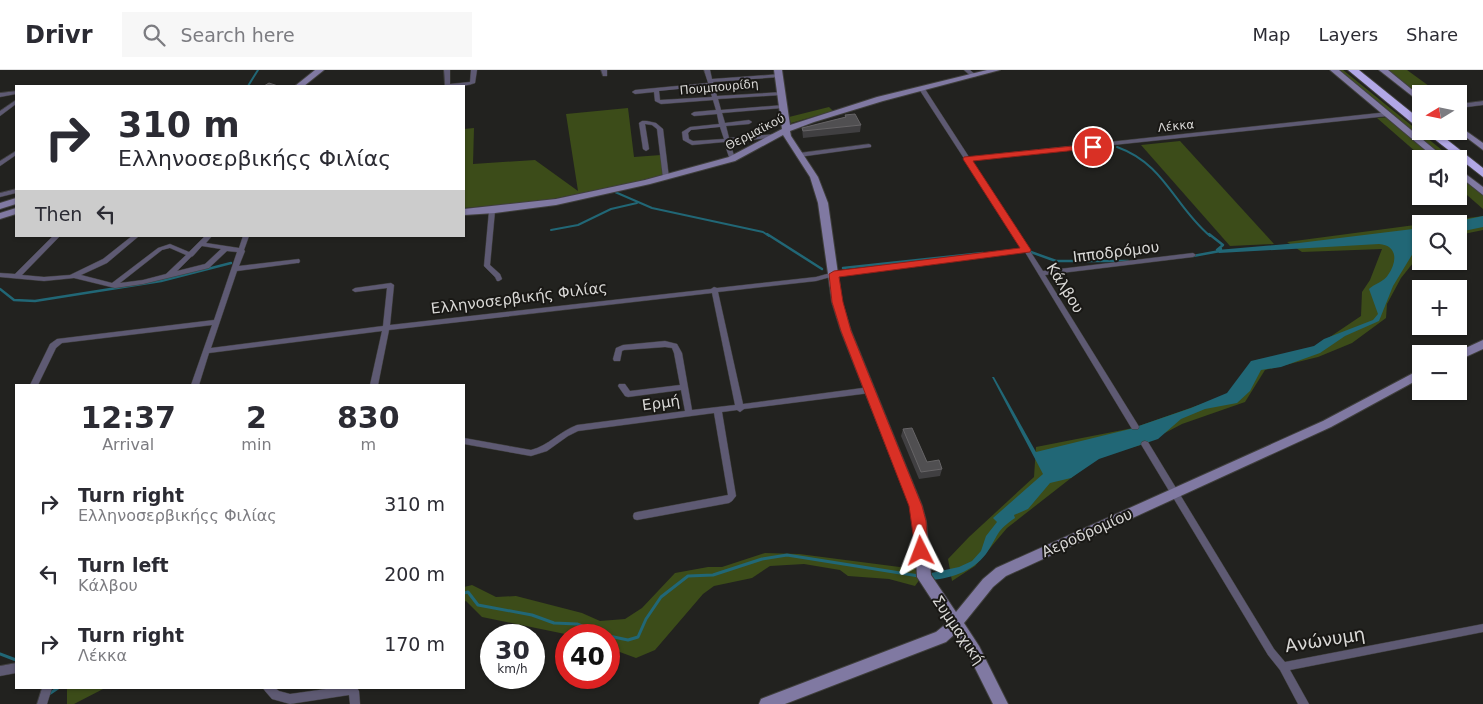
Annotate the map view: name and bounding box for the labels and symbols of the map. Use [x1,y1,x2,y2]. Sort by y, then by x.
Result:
street label: Πουμπουρίδη [679,77,759,97]
north arrow [1412,85,1468,140]
street label: Θερμαϊκού [723,111,787,153]
street label: Λέκκα [1157,117,1195,135]
pin [1072,126,1114,168]
street label: Ιπποδρόμου [1072,238,1160,266]
street label: Κάλβου [1043,259,1087,317]
street label: Ελληνοσερβικής Φιλίας [430,278,608,318]
street label: Ερμή [641,391,681,415]
street label: Αεροδρομίου [1039,505,1135,561]
position arrow [894,524,946,576]
street label: Συμμαχική [928,592,988,668]
street label: Ανώνυμη [1283,623,1366,656]
speed limit sign: 40 [555,624,620,689]

